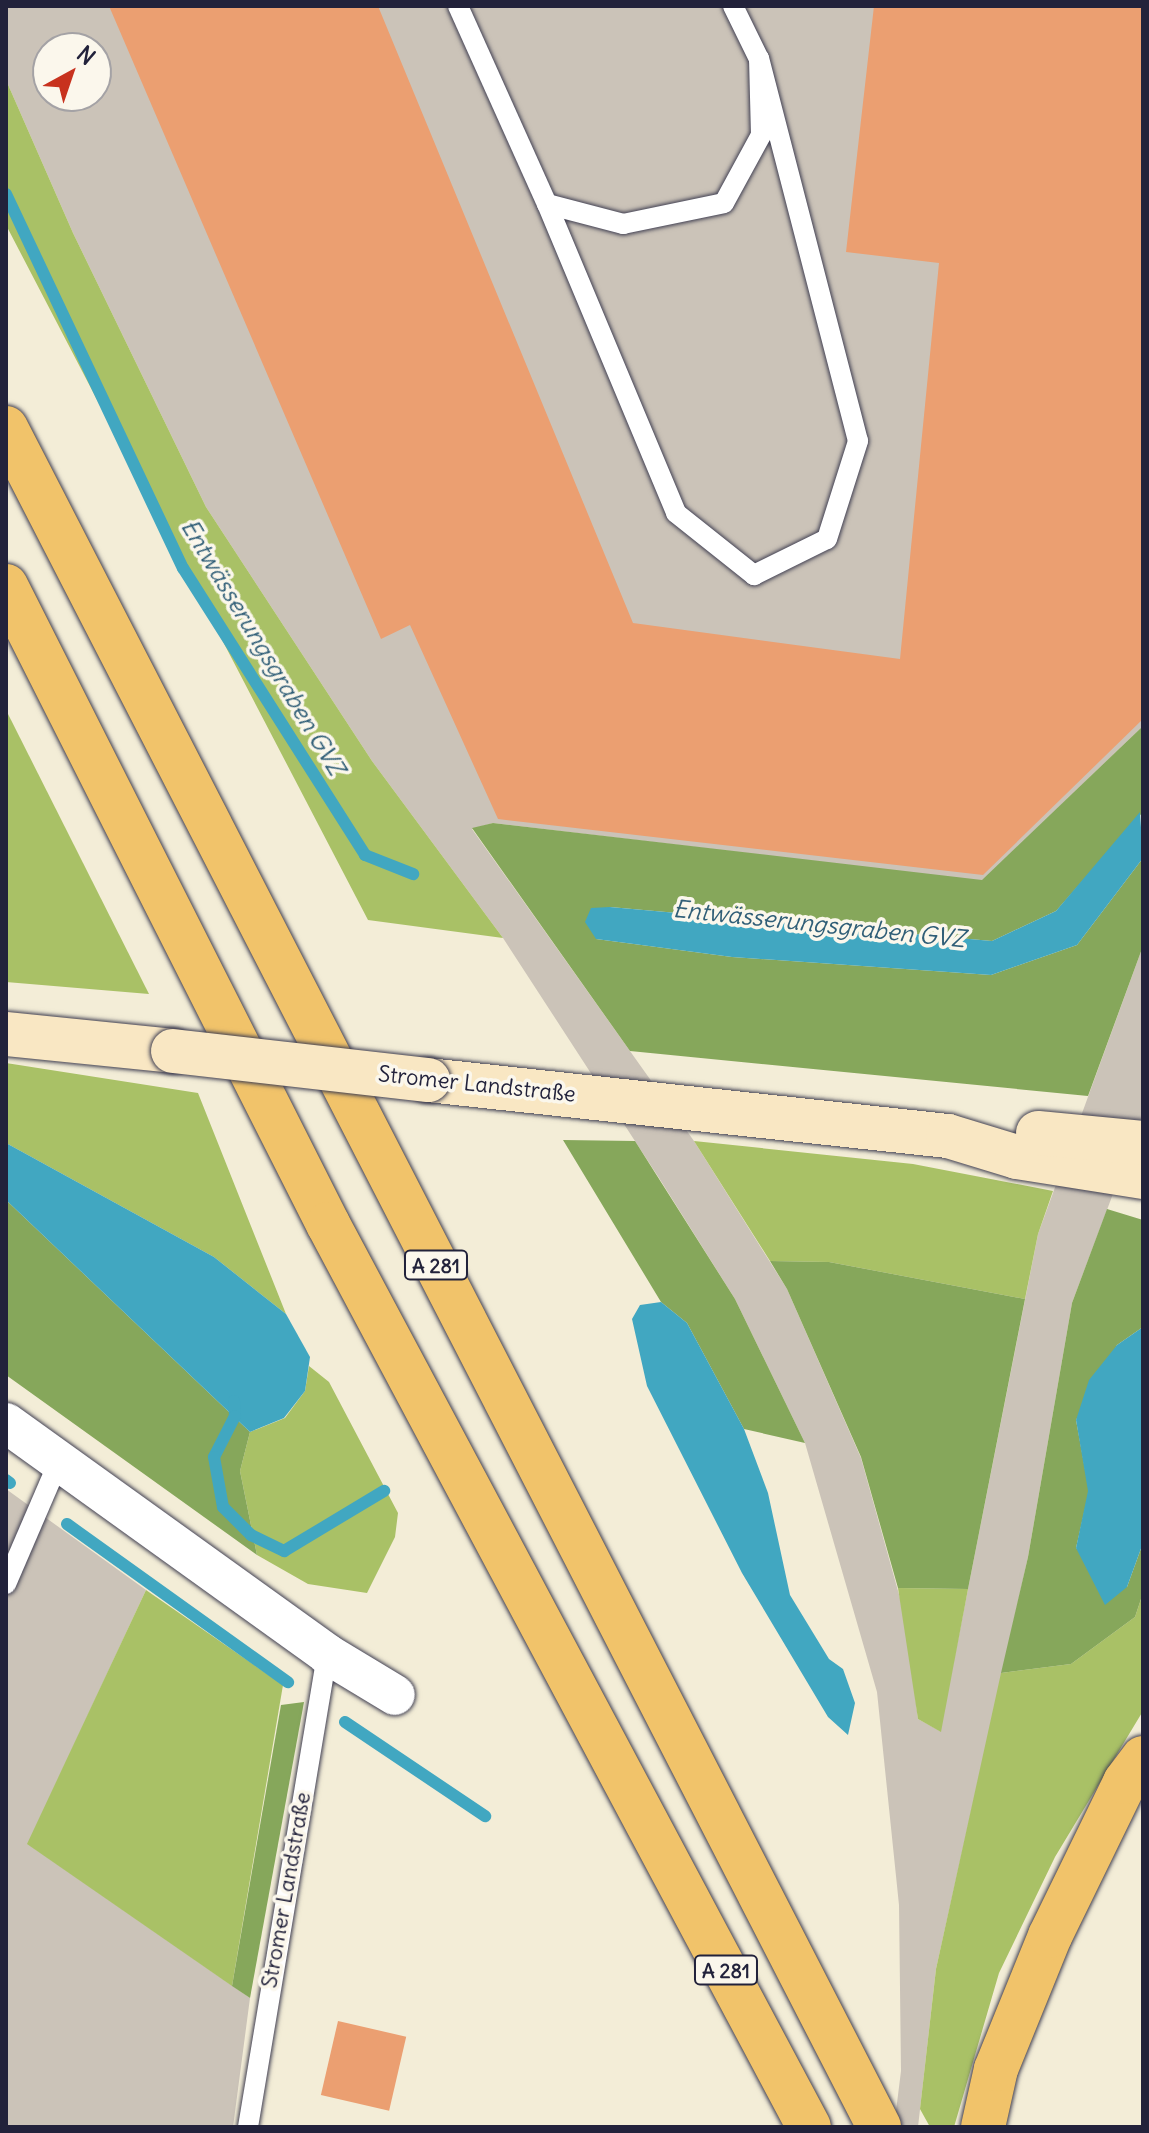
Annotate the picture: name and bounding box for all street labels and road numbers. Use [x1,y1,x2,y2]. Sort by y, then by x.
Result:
street label: Stromer Landstraße [377,1061,577,1107]
road number: A 281 [402,1249,470,1281]
street label: Stromer Landstraße [256,1790,316,1990]
road number: A 281 [692,1954,760,1986]

